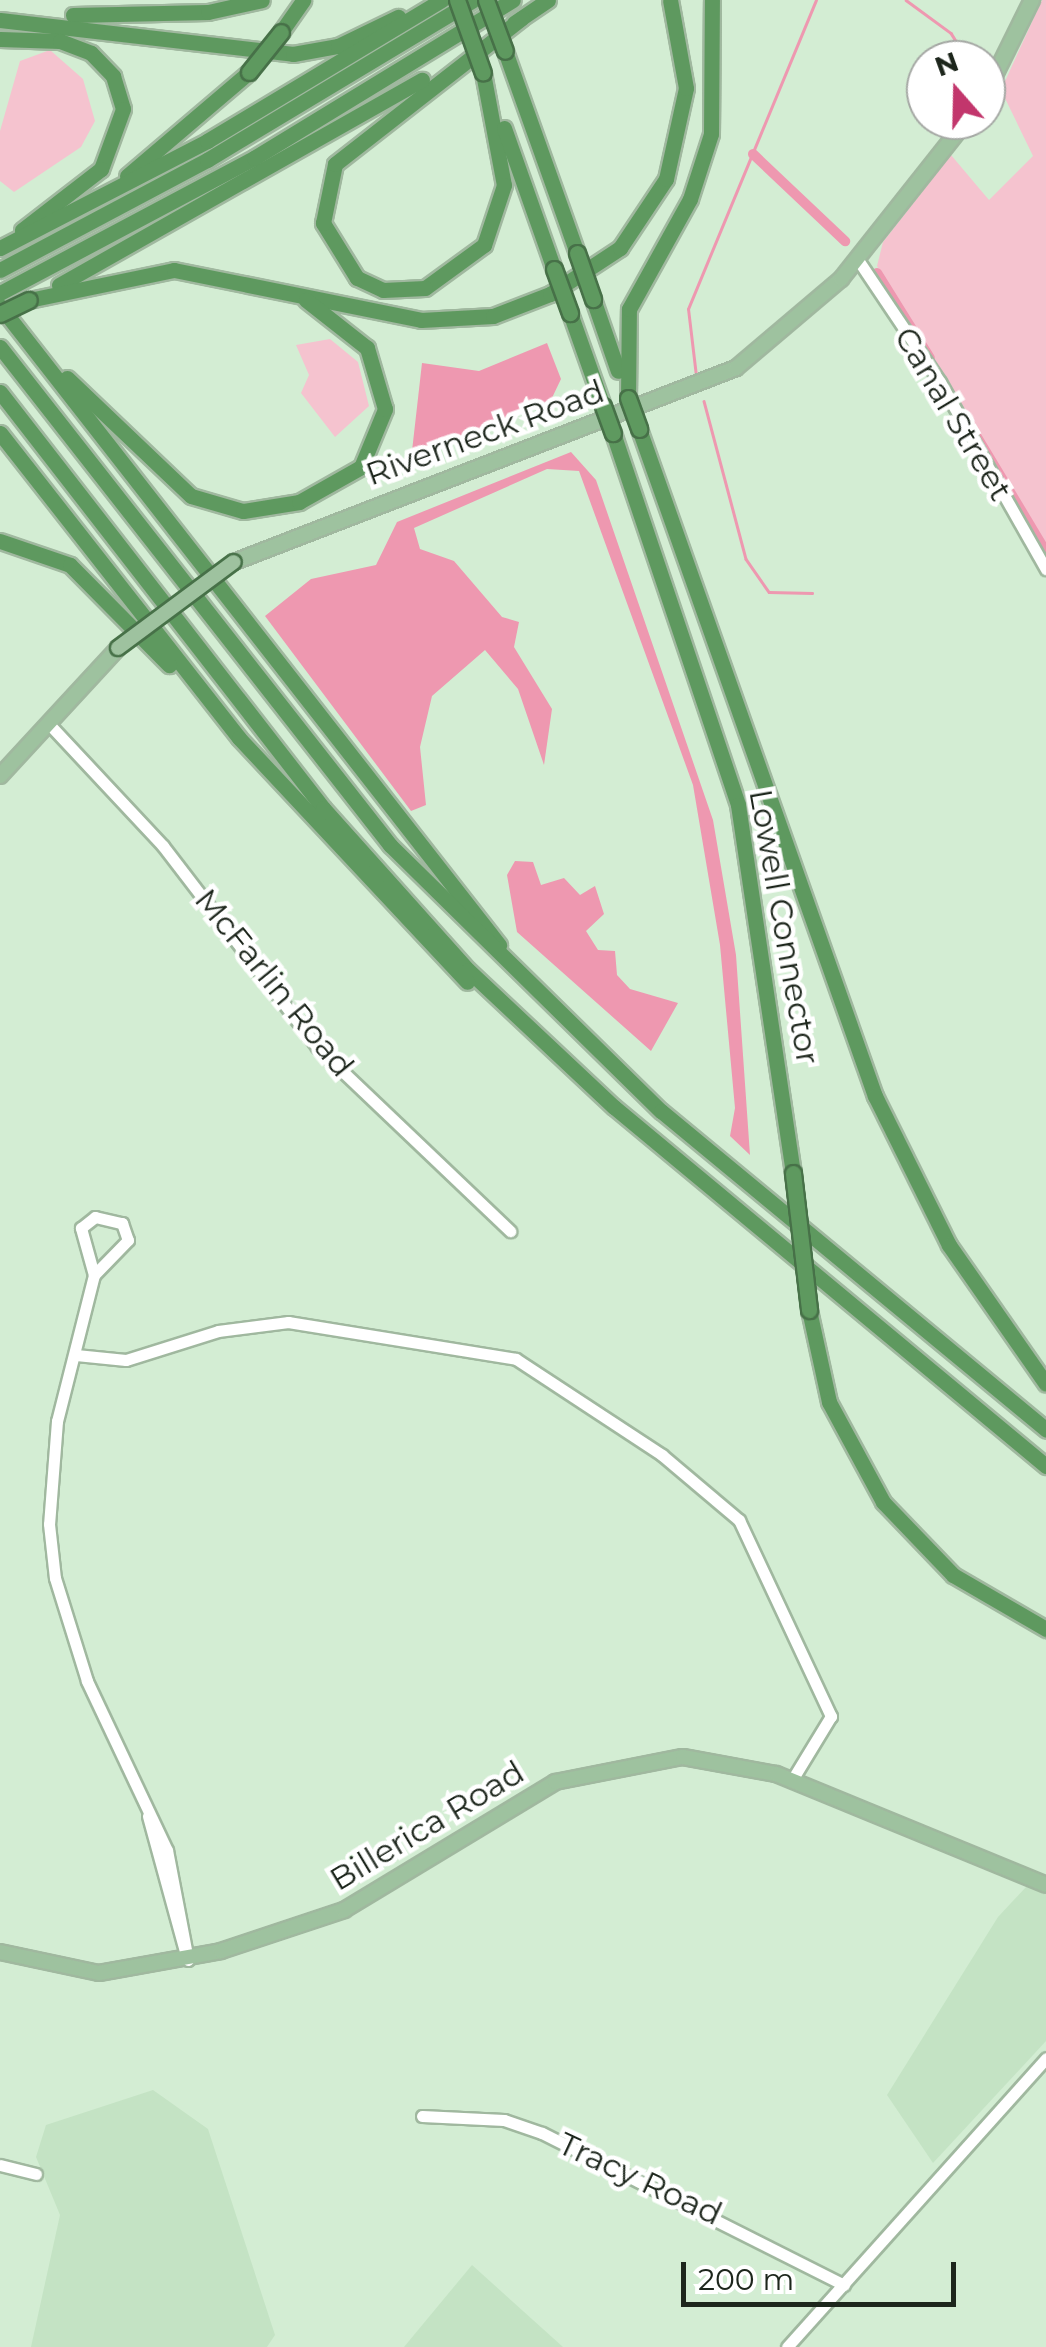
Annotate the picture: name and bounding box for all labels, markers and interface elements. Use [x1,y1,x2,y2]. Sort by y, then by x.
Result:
north arrow [906,40,1006,140]
text: N [930,44,963,84]
street label: Canal Street [886,320,1020,508]
street label: Riverneck Road [361,372,609,494]
street label: Lowell Connector [741,786,827,1068]
street label: McFarlin Road [187,881,361,1085]
street label: Billerica Road [323,1753,531,1899]
street label: Tracy Road [552,2124,728,2234]
scale bar [686,2242,961,2304]
text: 200 m [698,2261,794,2298]

